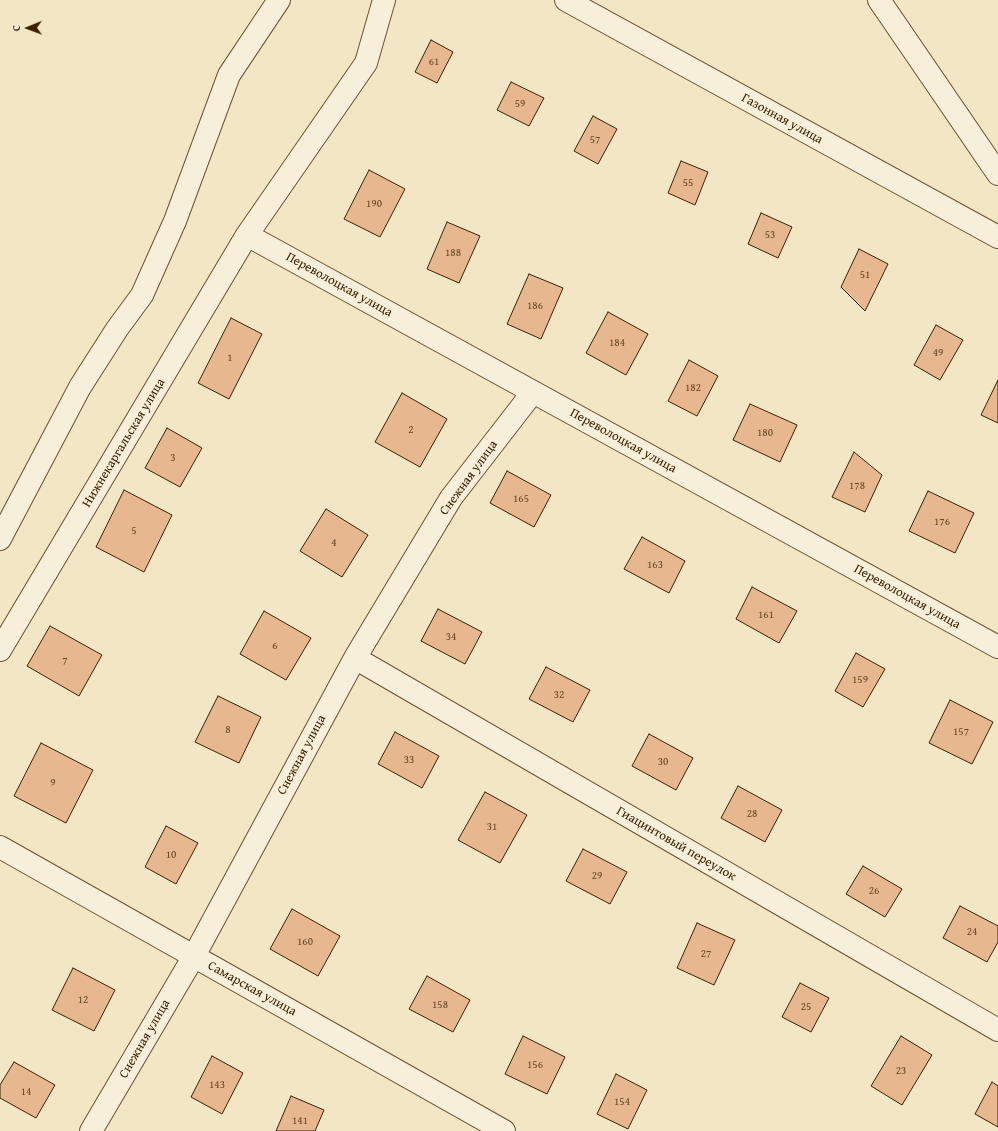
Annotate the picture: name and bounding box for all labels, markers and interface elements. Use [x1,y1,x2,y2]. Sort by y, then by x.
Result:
north arrow [8,8,48,48]
text: С [8,25,24,31]
house number: 61 [429,55,439,69]
street label: Газонная улица [739,90,825,148]
house number: 59 [515,97,525,111]
house number: 57 [590,133,600,147]
house number: 55 [683,176,693,190]
house number: 190 [366,197,382,211]
house number: 53 [765,228,775,242]
house number: 188 [445,246,461,260]
street label: Переволоцкая улица [283,249,395,321]
house number: 51 [860,268,870,282]
house number: 186 [527,299,543,313]
house number: 184 [609,336,625,350]
house number: 49 [933,346,943,360]
house number: 1 [227,351,233,365]
street label: Нижнекаргальская улица [79,376,169,510]
house number: 182 [685,381,701,395]
street label: Переволоцкая улица [567,405,679,477]
house number: 2 [408,423,414,437]
house number: 180 [757,426,773,440]
street label: Снежная улица [437,438,501,518]
house number: 3 [170,451,176,465]
house number: 178 [849,479,865,493]
house number: 165 [513,492,529,506]
house number: 176 [934,515,950,529]
house number: 5 [131,524,137,538]
house number: 4 [331,536,337,550]
house number: 163 [647,558,663,572]
street label: Переволоцкая улица [851,561,963,633]
house number: 161 [758,608,774,622]
house number: 34 [446,630,456,644]
house number: 6 [272,639,278,653]
house number: 7 [62,654,68,668]
house number: 159 [852,673,868,687]
house number: 32 [554,688,564,702]
street label: Снежная улица [274,712,330,798]
house number: 8 [225,723,231,737]
house number: 157 [953,725,969,739]
house number: 33 [404,753,414,767]
house number: 30 [658,755,668,769]
house number: 9 [50,776,56,790]
street label: Гиацинтовый переулок [613,803,739,885]
house number: 28 [747,807,757,821]
house number: 31 [487,820,497,834]
house number: 10 [166,848,176,862]
house number: 29 [592,869,602,883]
house number: 26 [869,884,879,898]
house number: 24 [967,925,977,939]
house number: 160 [297,935,313,949]
house number: 27 [701,947,711,961]
street label: Самарская улица [205,958,299,1020]
house number: 12 [78,993,88,1007]
street label: Снежная улица [116,997,174,1081]
house number: 158 [432,998,448,1012]
house number: 25 [801,1000,811,1014]
house number: 156 [527,1058,543,1072]
house number: 23 [896,1064,906,1078]
house number: 143 [209,1078,225,1092]
house number: 14 [21,1085,31,1099]
house number: 154 [614,1095,630,1109]
house number: 141 [292,1114,308,1128]

